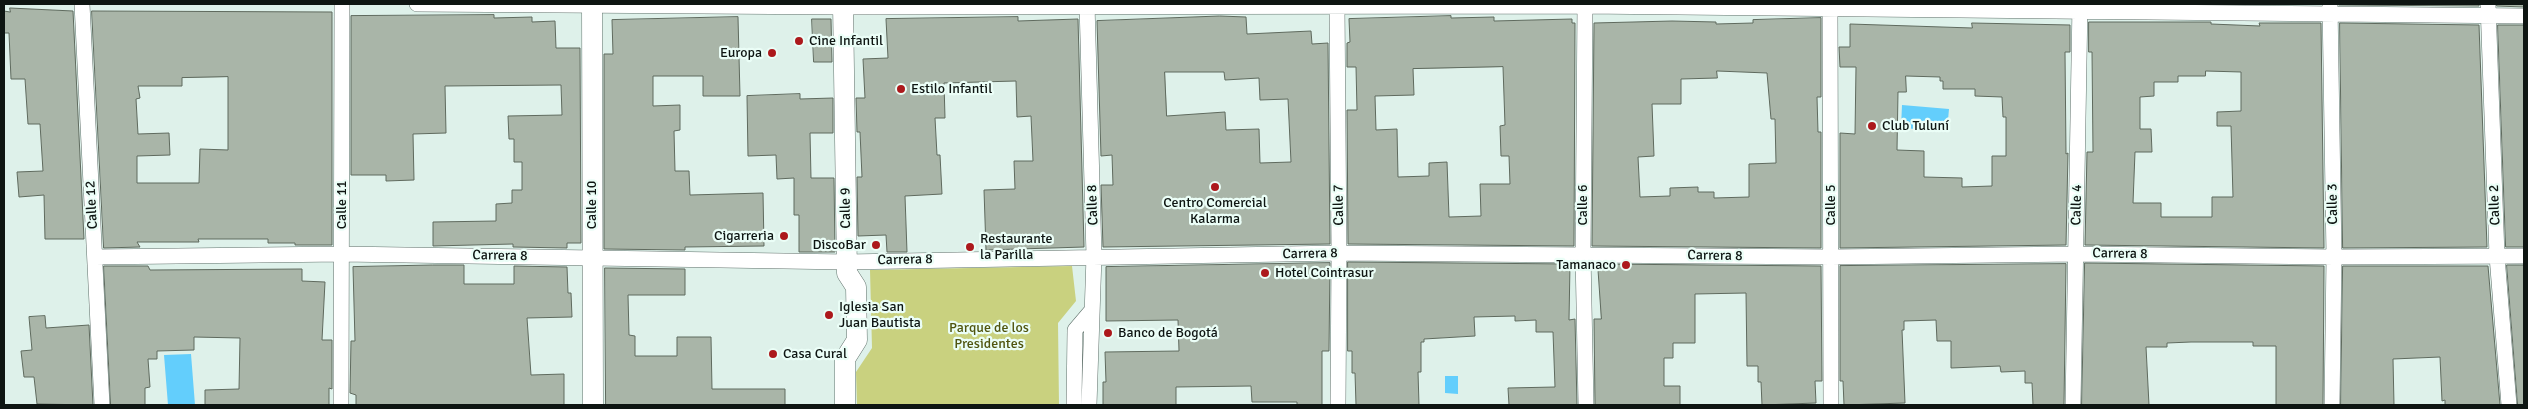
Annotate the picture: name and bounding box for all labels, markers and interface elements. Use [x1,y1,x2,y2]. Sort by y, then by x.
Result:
place label: Cine Infantil [809,33,883,49]
marker: Cine Infantil [793,35,805,47]
place label: Europa [720,45,762,61]
marker: Europa [766,47,778,59]
place label: Estilo Infantil [911,81,992,97]
marker: Estilo Infantil [895,83,907,95]
place label: Club Tuluní [1882,118,1949,134]
marker: Club Tuluní [1866,120,1878,132]
street label: Calle 12 [82,180,102,230]
street label: Calle 11 [334,181,350,229]
street label: Calle 10 [584,181,600,229]
marker: Centro Comercial Kalarma [1209,181,1221,193]
street label: Calle 3 [2324,183,2342,225]
street label: Calle 8 [1084,184,1102,226]
street label: Calle 7 [1330,184,1348,226]
street label: Calle 6 [1575,184,1591,226]
street label: Calle 5 [1823,184,1839,226]
street label: Calle 4 [2068,184,2086,226]
street label: Calle 2 [2486,184,2504,226]
street label: Calle 9 [837,187,855,229]
place label: Centro Comercial Kalarma [1163,195,1267,228]
place label: Cigarreria [714,228,774,244]
marker: Cigarreria [778,230,790,242]
place label: Restaurante la Parilla [980,231,1053,264]
place label: DiscoBar [812,237,866,253]
marker: DiscoBar [870,239,882,251]
marker: Restaurante la Parilla [964,241,976,253]
street label: Carrera 8 [1282,245,1338,263]
street label: Carrera 8 [2092,245,2148,263]
street label: Carrera 8 [472,247,528,265]
street label: Carrera 8 [1687,247,1743,265]
street label: Carrera 8 [877,251,933,269]
place label: Tamanaco [1556,257,1616,273]
marker: Tamanaco [1620,259,1632,271]
place label: Hotel Cointrasur [1275,265,1374,281]
marker: Hotel Cointrasur [1259,267,1271,279]
place label: Iglesia San Juan Bautista [839,299,921,332]
marker: Iglesia San Juan Bautista [823,309,835,321]
park label: Parque de los Presidentes [949,320,1029,352]
place label: Banco de Bogotá [1118,325,1218,341]
marker: Banco de Bogotá [1102,327,1114,339]
place label: Casa Cural [783,346,847,362]
marker: Casa Cural [767,348,779,360]

